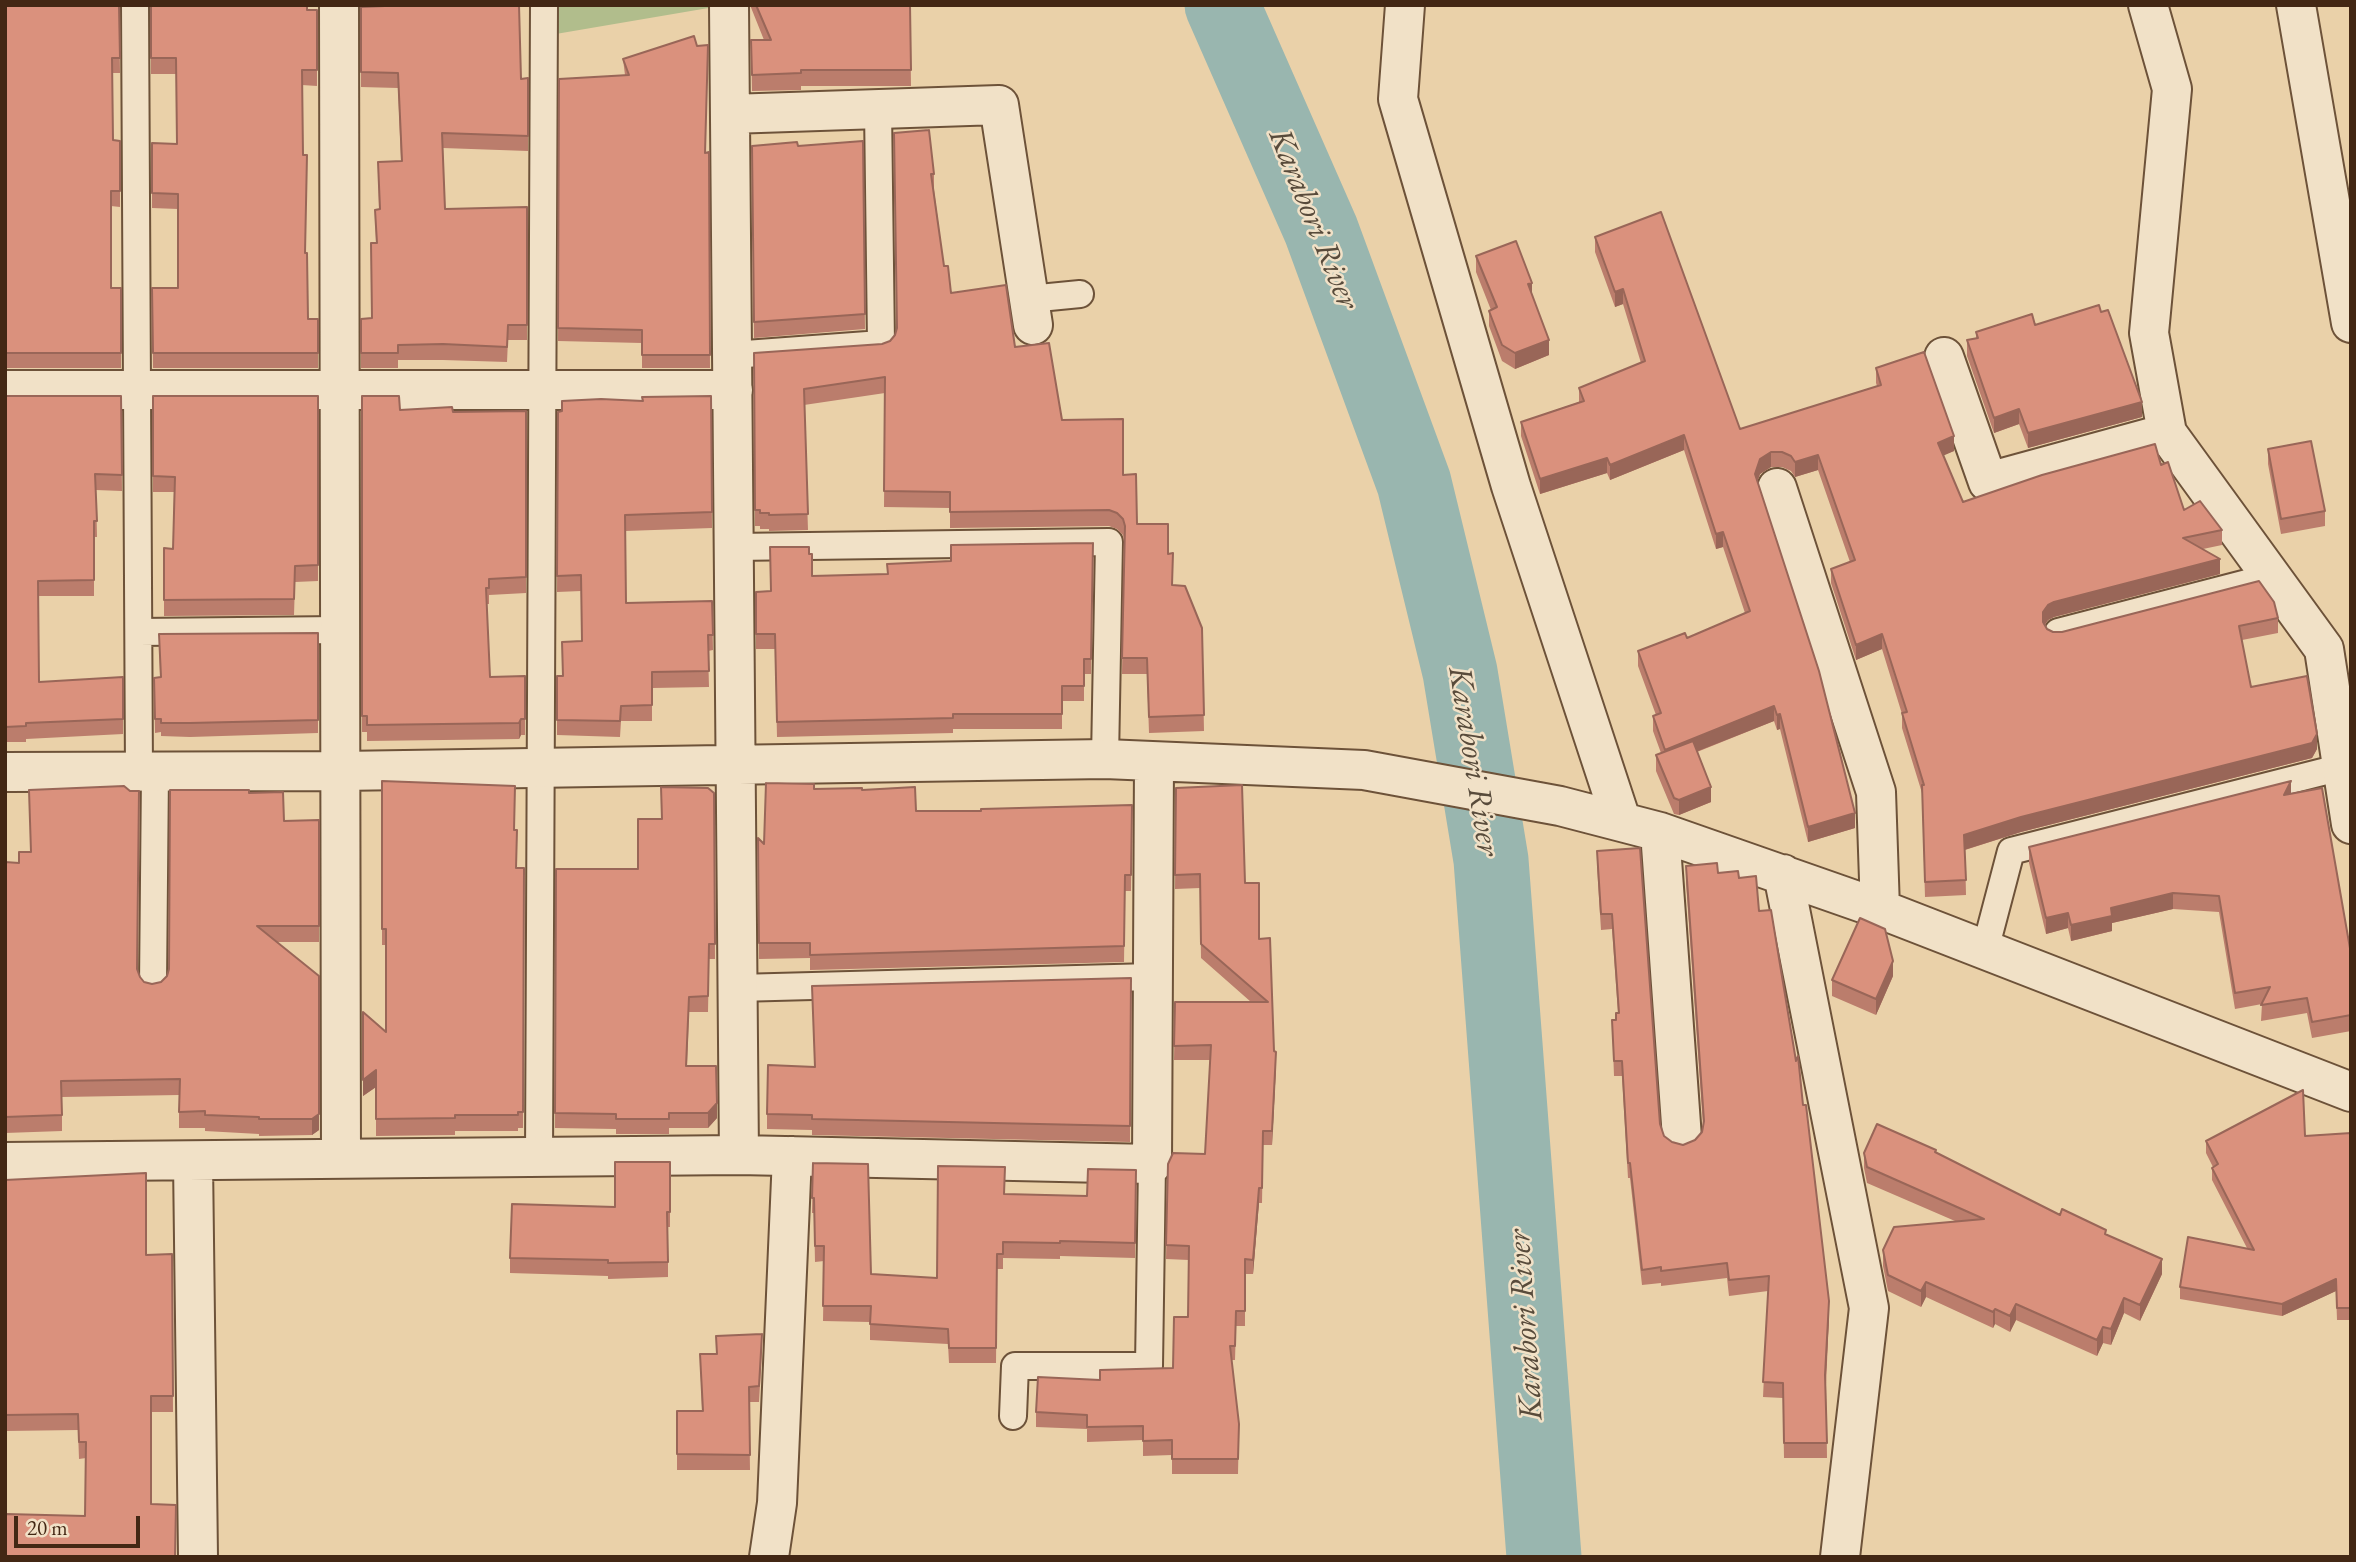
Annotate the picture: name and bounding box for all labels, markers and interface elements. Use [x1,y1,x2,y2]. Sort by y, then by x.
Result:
water label: Karabori River [1259,123,1367,315]
water label: Karabori River [1438,663,1508,859]
water label: Karabori River [1500,1228,1552,1422]
scale bar [18,1502,144,1546]
text: 20 m [27,1514,68,1541]

